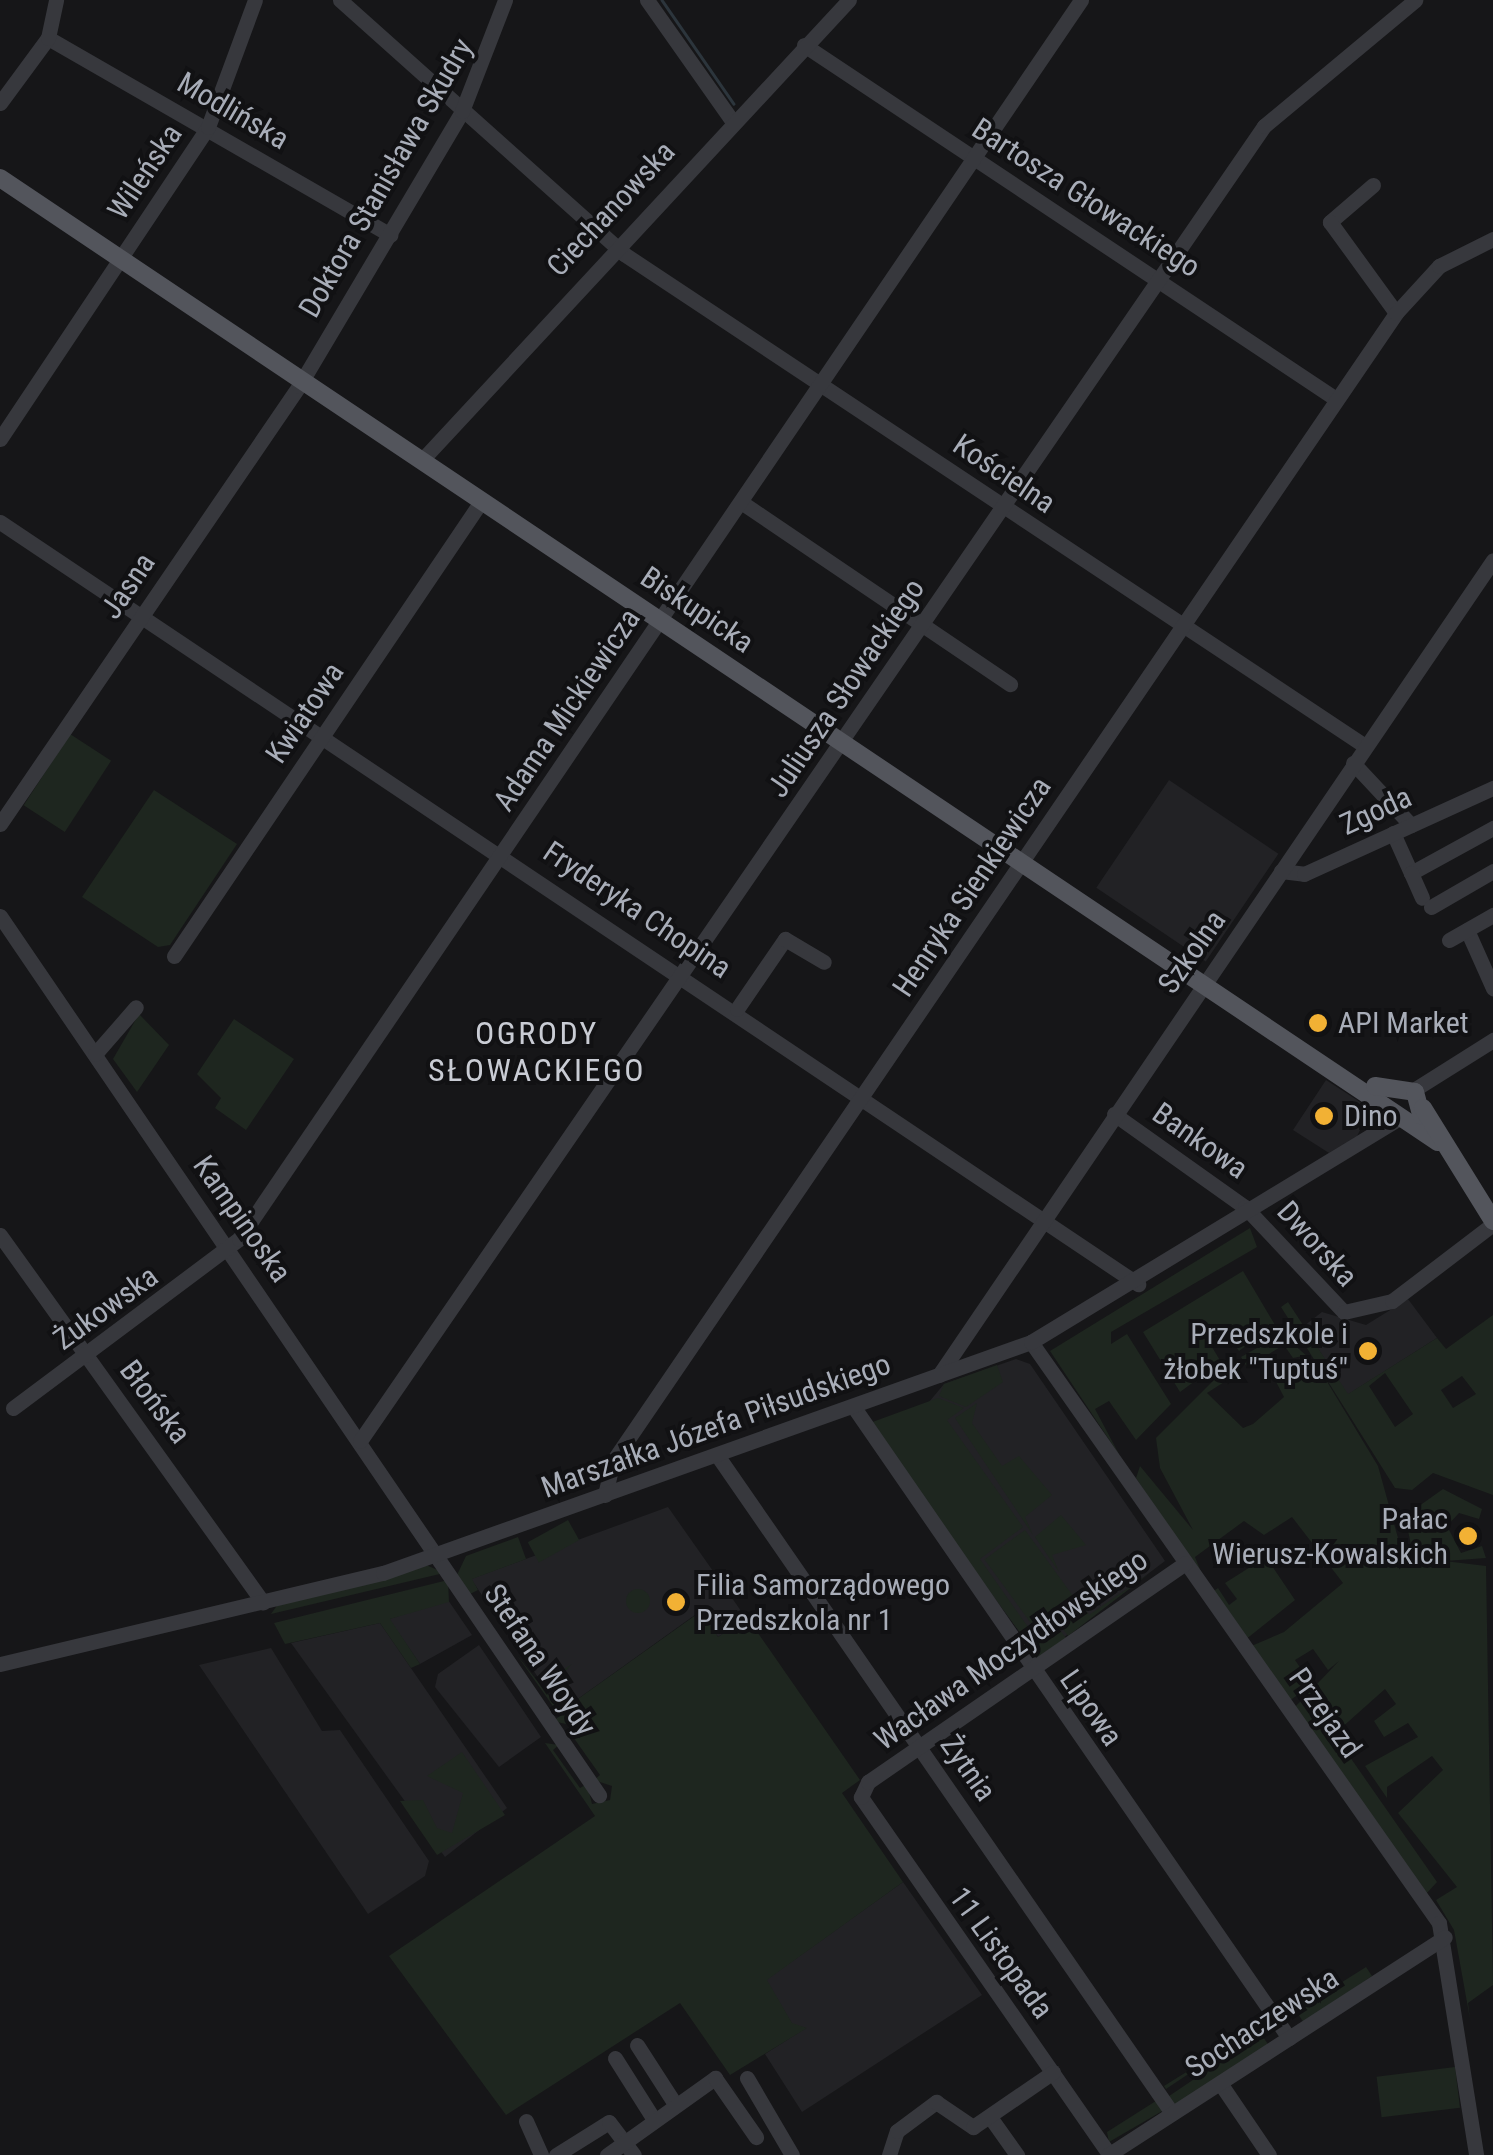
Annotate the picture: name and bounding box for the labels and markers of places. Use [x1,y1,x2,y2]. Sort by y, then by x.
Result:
place label: API Market [1338,1005,1469,1041]
marker: API Market [1307,1012,1329,1034]
place label: Dino [1344,1098,1398,1134]
marker: Dino [1313,1105,1335,1127]
place label: Przedszkole i żłobek "Tuptuś" [1163,1316,1348,1386]
marker: Przedszkole i żłobek "Tuptuś" [1357,1340,1379,1362]
place label: Pałac Wierusz-Kowalskich [1212,1501,1448,1572]
marker: Pałac Wierusz-Kowalskich [1457,1525,1479,1547]
place label: Filia Samorządowego Przedszkola nr 1 [696,1567,950,1638]
marker: Filia Samorządowego Przedszkola nr 1 [665,1591,687,1613]

